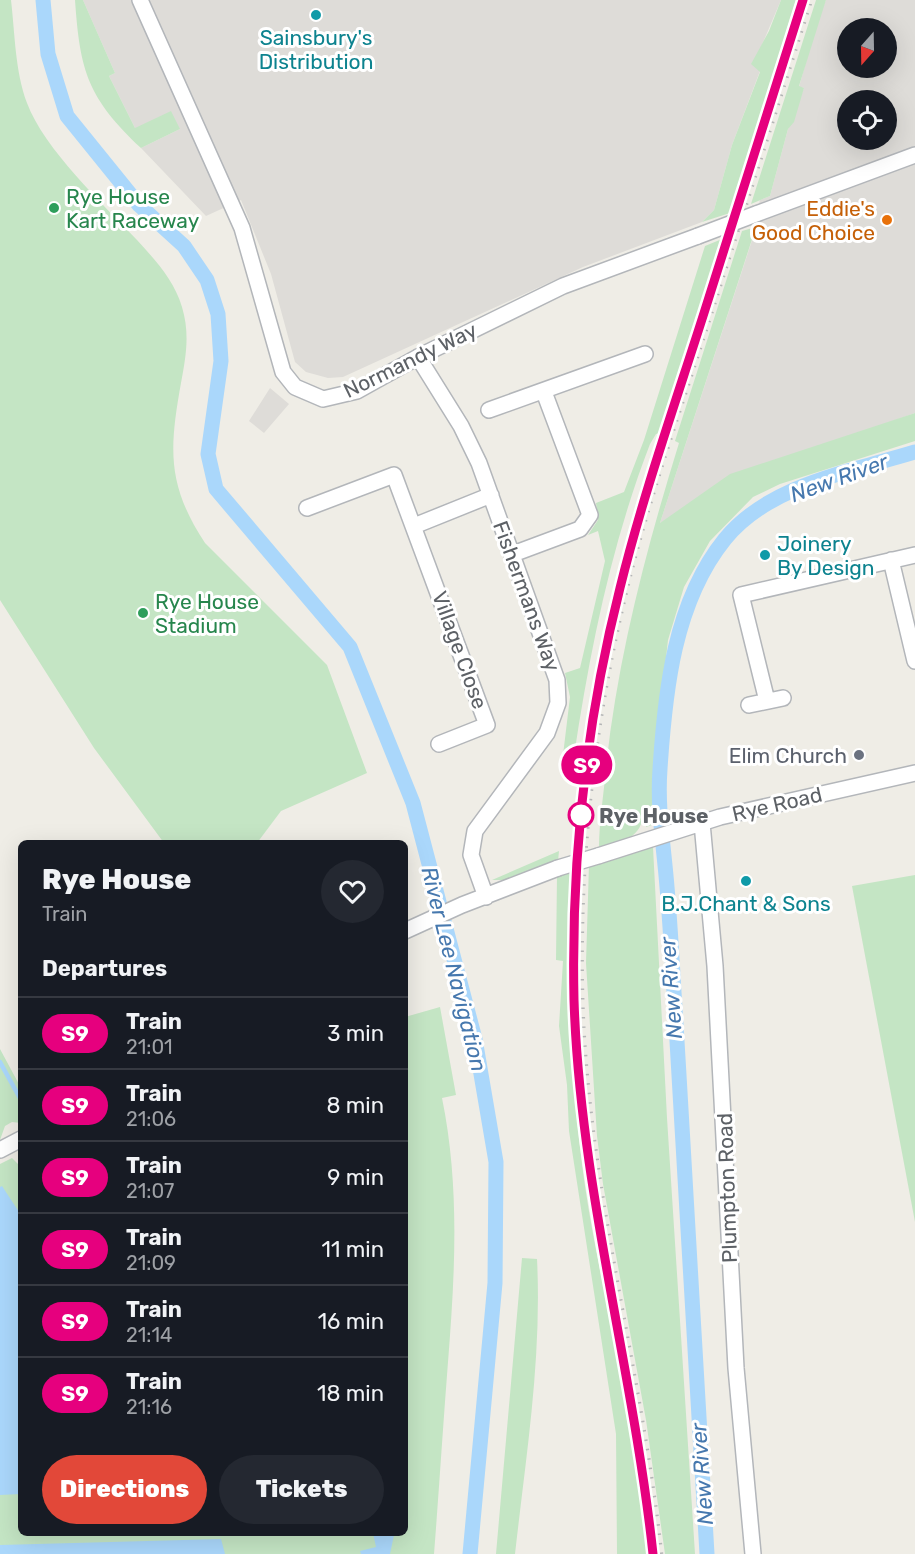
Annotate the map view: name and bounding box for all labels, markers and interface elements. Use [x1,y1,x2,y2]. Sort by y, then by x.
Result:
marker: Sainsbury's Distribution [309,8,323,22]
north arrow [837,18,897,78]
map controls [837,18,897,150]
place label: Sainsbury's Distribution [259,25,373,74]
button: locate [837,90,897,150]
place label: Rye House Kart Raceway [66,184,200,233]
place label: Eddie's Good Choice [752,196,875,245]
marker: Rye House Kart Raceway [47,201,61,215]
marker: Eddie's Good Choice [880,213,894,227]
street label: Normandy Way [339,317,481,403]
water label: New River [786,447,893,508]
street label: Fishermans Way [488,517,566,675]
place label: Joinery By Design [777,531,875,580]
marker: Joinery By Design [758,548,772,562]
street label: Village Close [427,588,493,712]
place label: Rye House Stadium [155,589,259,638]
marker: Rye House Stadium [136,606,150,620]
place label: Elim Church [729,743,847,768]
line badge: S9 [560,746,614,784]
marker: Elim Church [852,748,866,762]
text: S9 [573,753,601,778]
street label: Rye Road [730,782,824,826]
marker: Rye House [568,802,594,828]
place label: Rye House [599,803,709,828]
button: heart [321,860,384,923]
text: Rye House [42,863,191,896]
water label: River Lee Navigation [415,864,493,1074]
marker: B.J.Chant & Sons [739,874,753,888]
place label: B.J.Chant & Sons [661,891,831,916]
text: Train [42,902,87,926]
water label: New River [654,935,688,1040]
text: Departures [42,955,167,982]
text: Train [126,1008,182,1035]
text: 3 min [327,1020,384,1047]
text: S9 [61,1021,89,1046]
text: 21:01 [126,1035,173,1059]
text: Train [126,1080,182,1107]
text: 8 min [326,1092,384,1119]
text: S9 [61,1093,89,1118]
text: 21:06 [126,1107,176,1131]
street label: Plumpton Road [712,1113,742,1263]
text: Train [126,1152,182,1179]
text: 9 min [327,1164,384,1191]
text: S9 [61,1165,89,1190]
text: 21:07 [126,1179,174,1203]
text: Train [126,1224,182,1251]
text: 11 min [322,1236,384,1263]
text: S9 [61,1237,89,1262]
text: 21:09 [126,1251,176,1275]
text: Train [126,1296,182,1323]
text: 16 min [318,1308,384,1335]
text: S9 [61,1309,89,1334]
text: 21:14 [126,1323,172,1347]
text: Train [126,1368,182,1395]
text: 18 min [317,1380,384,1407]
text: S9 [61,1381,89,1406]
text: 21:16 [126,1395,172,1419]
water label: New River [685,1421,719,1526]
button: Directions [42,1455,207,1524]
button: Tickets [219,1455,384,1524]

